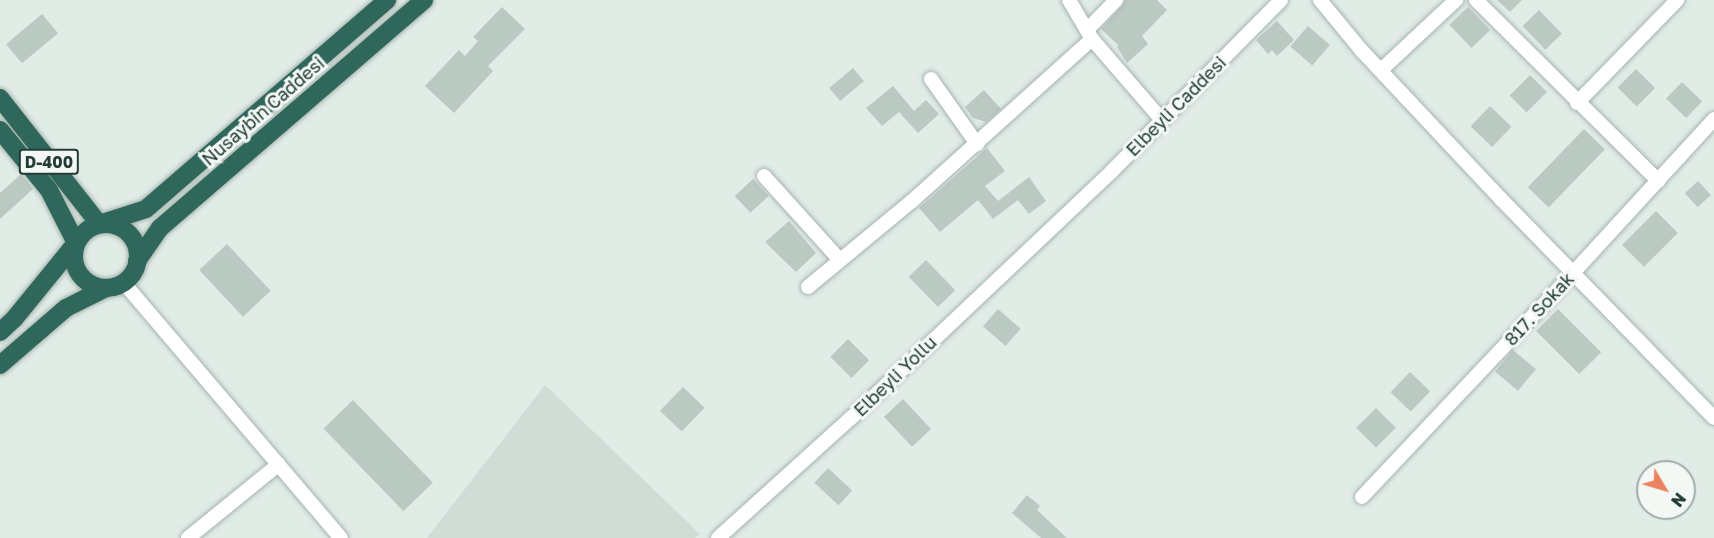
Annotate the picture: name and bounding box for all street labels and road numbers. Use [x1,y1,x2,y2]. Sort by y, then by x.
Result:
street label: Nusaybin Caddesi [197,52,329,170]
street label: Elbeyli Caddesi [1122,52,1230,160]
road number: D-400 [17,149,80,175]
street label: 817. Sokak [1500,268,1578,350]
street label: Elbeyli Yollu [849,331,941,421]

